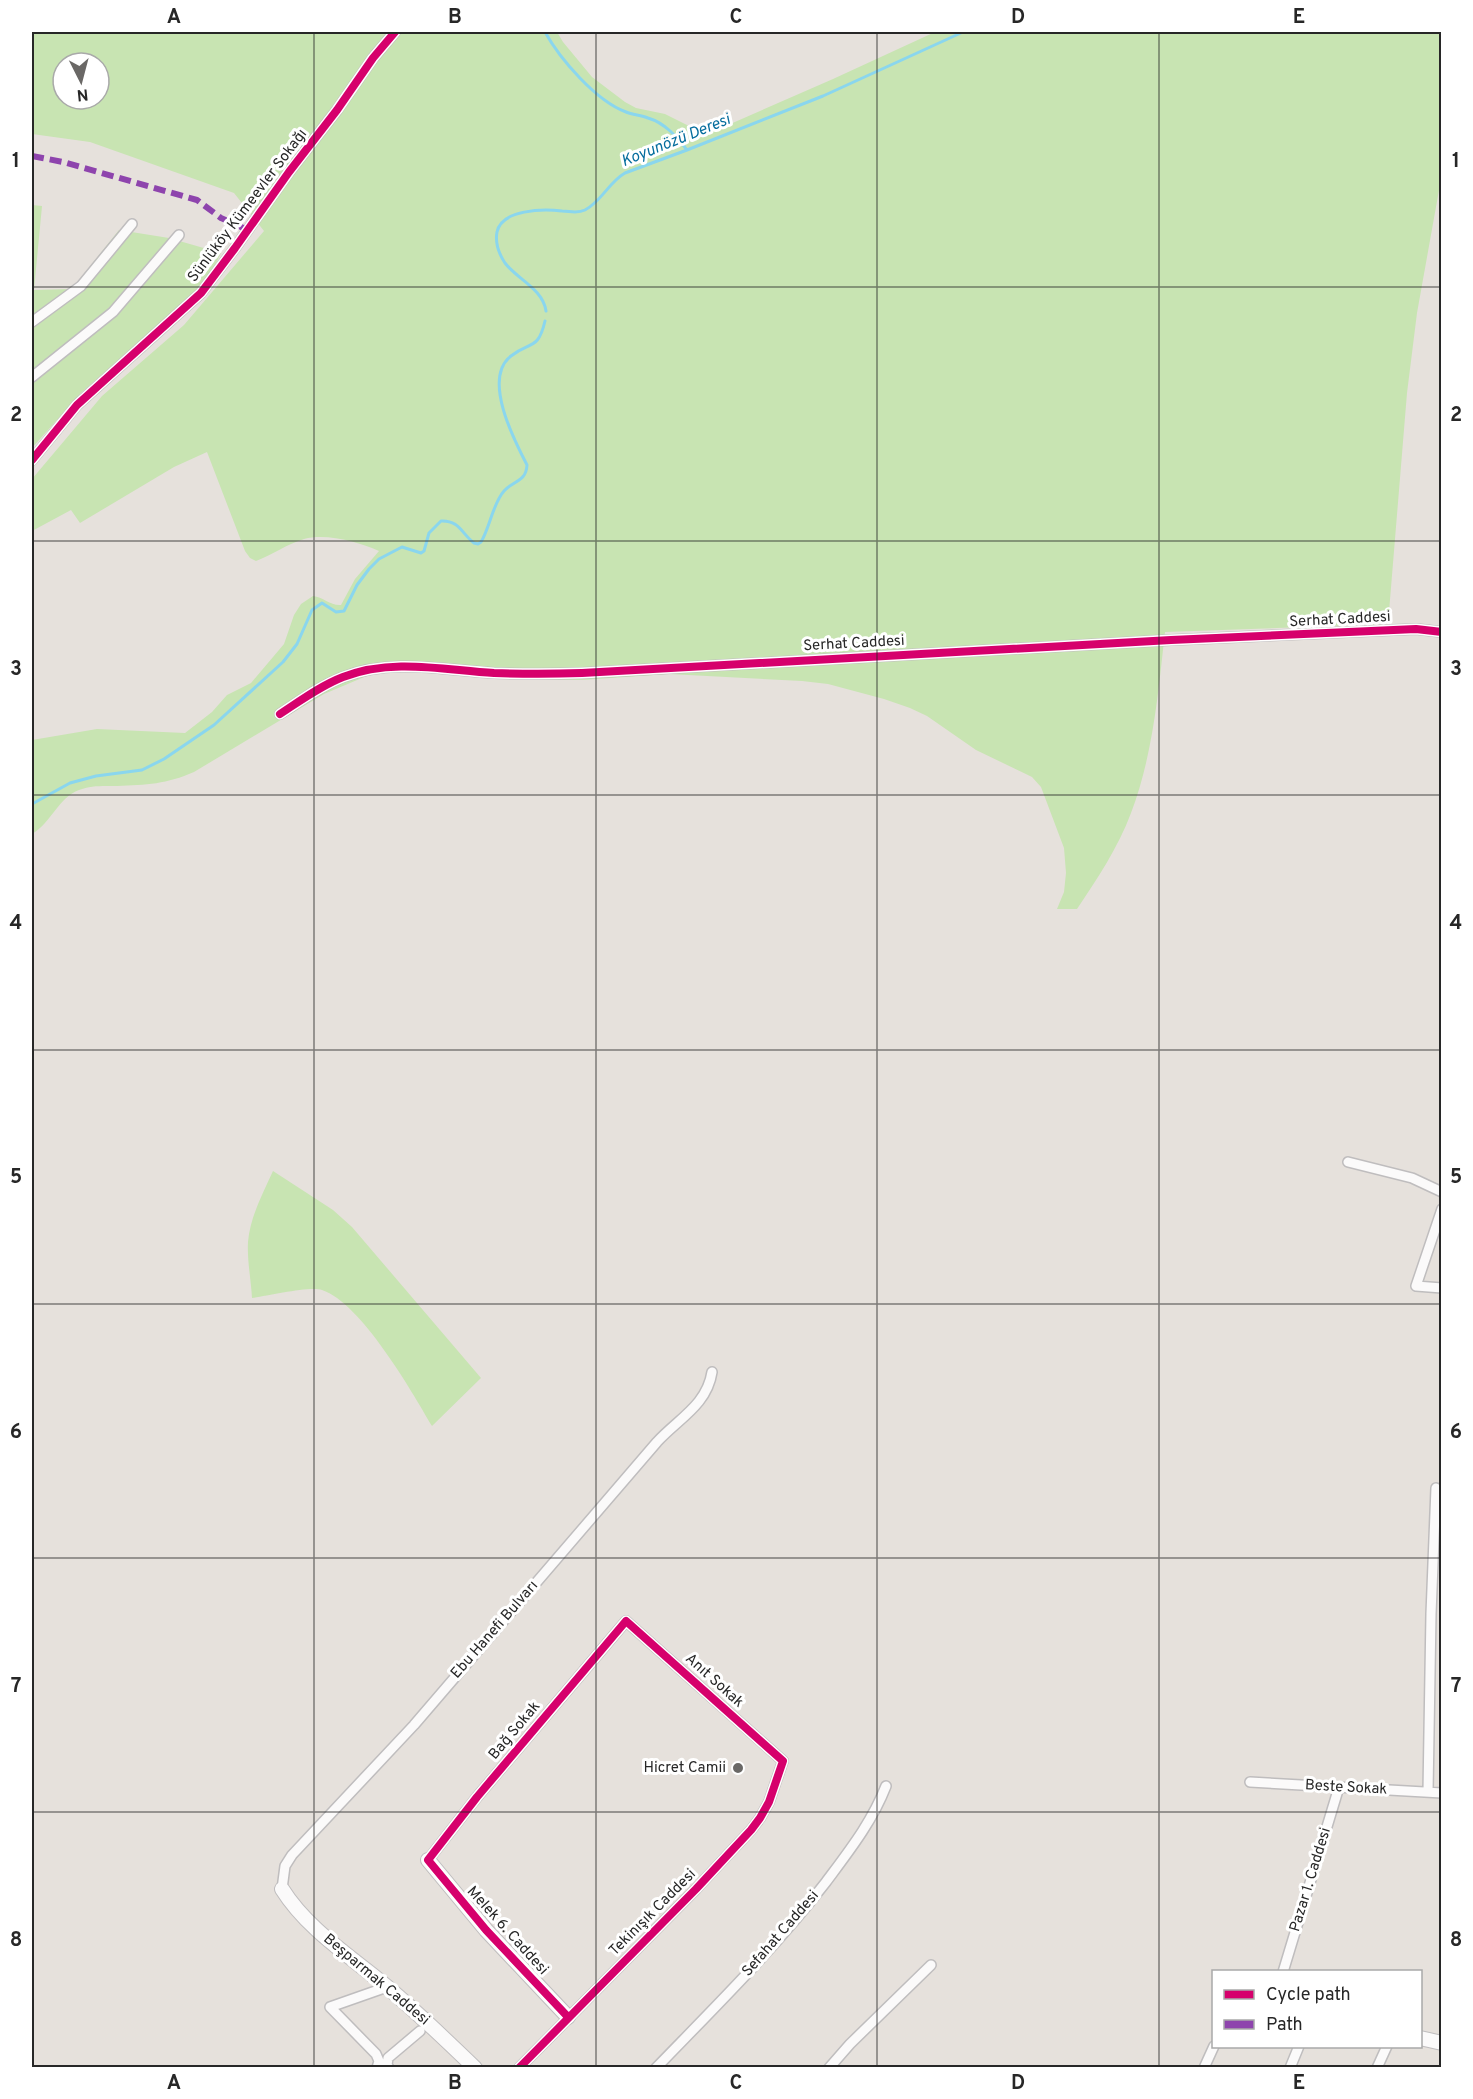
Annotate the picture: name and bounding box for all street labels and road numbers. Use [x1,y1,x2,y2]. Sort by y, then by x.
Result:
street label: Sünlüköy Kümeevler Sokağı [184,126,312,286]
street label: Serhat Caddesi [1289,608,1391,632]
street label: Serhat Caddesi [803,632,905,656]
street label: Ebu Hanefi Bulvarı [447,1577,543,1683]
street label: Anıt Sokak [681,1650,747,1712]
street label: Bağ Sokak [485,1698,545,1764]
street label: Beste Sokak [1304,1776,1388,1800]
street label: Pazar 1. Caddesi [1286,1826,1336,1934]
street label: Tekinışık Caddesi [605,1865,701,1961]
street label: Melek 6. Caddesi [462,1883,552,1979]
street label: Sefahat Caddesi [738,1887,824,1981]
street label: Beşparmak Caddesi [319,1930,433,2030]

